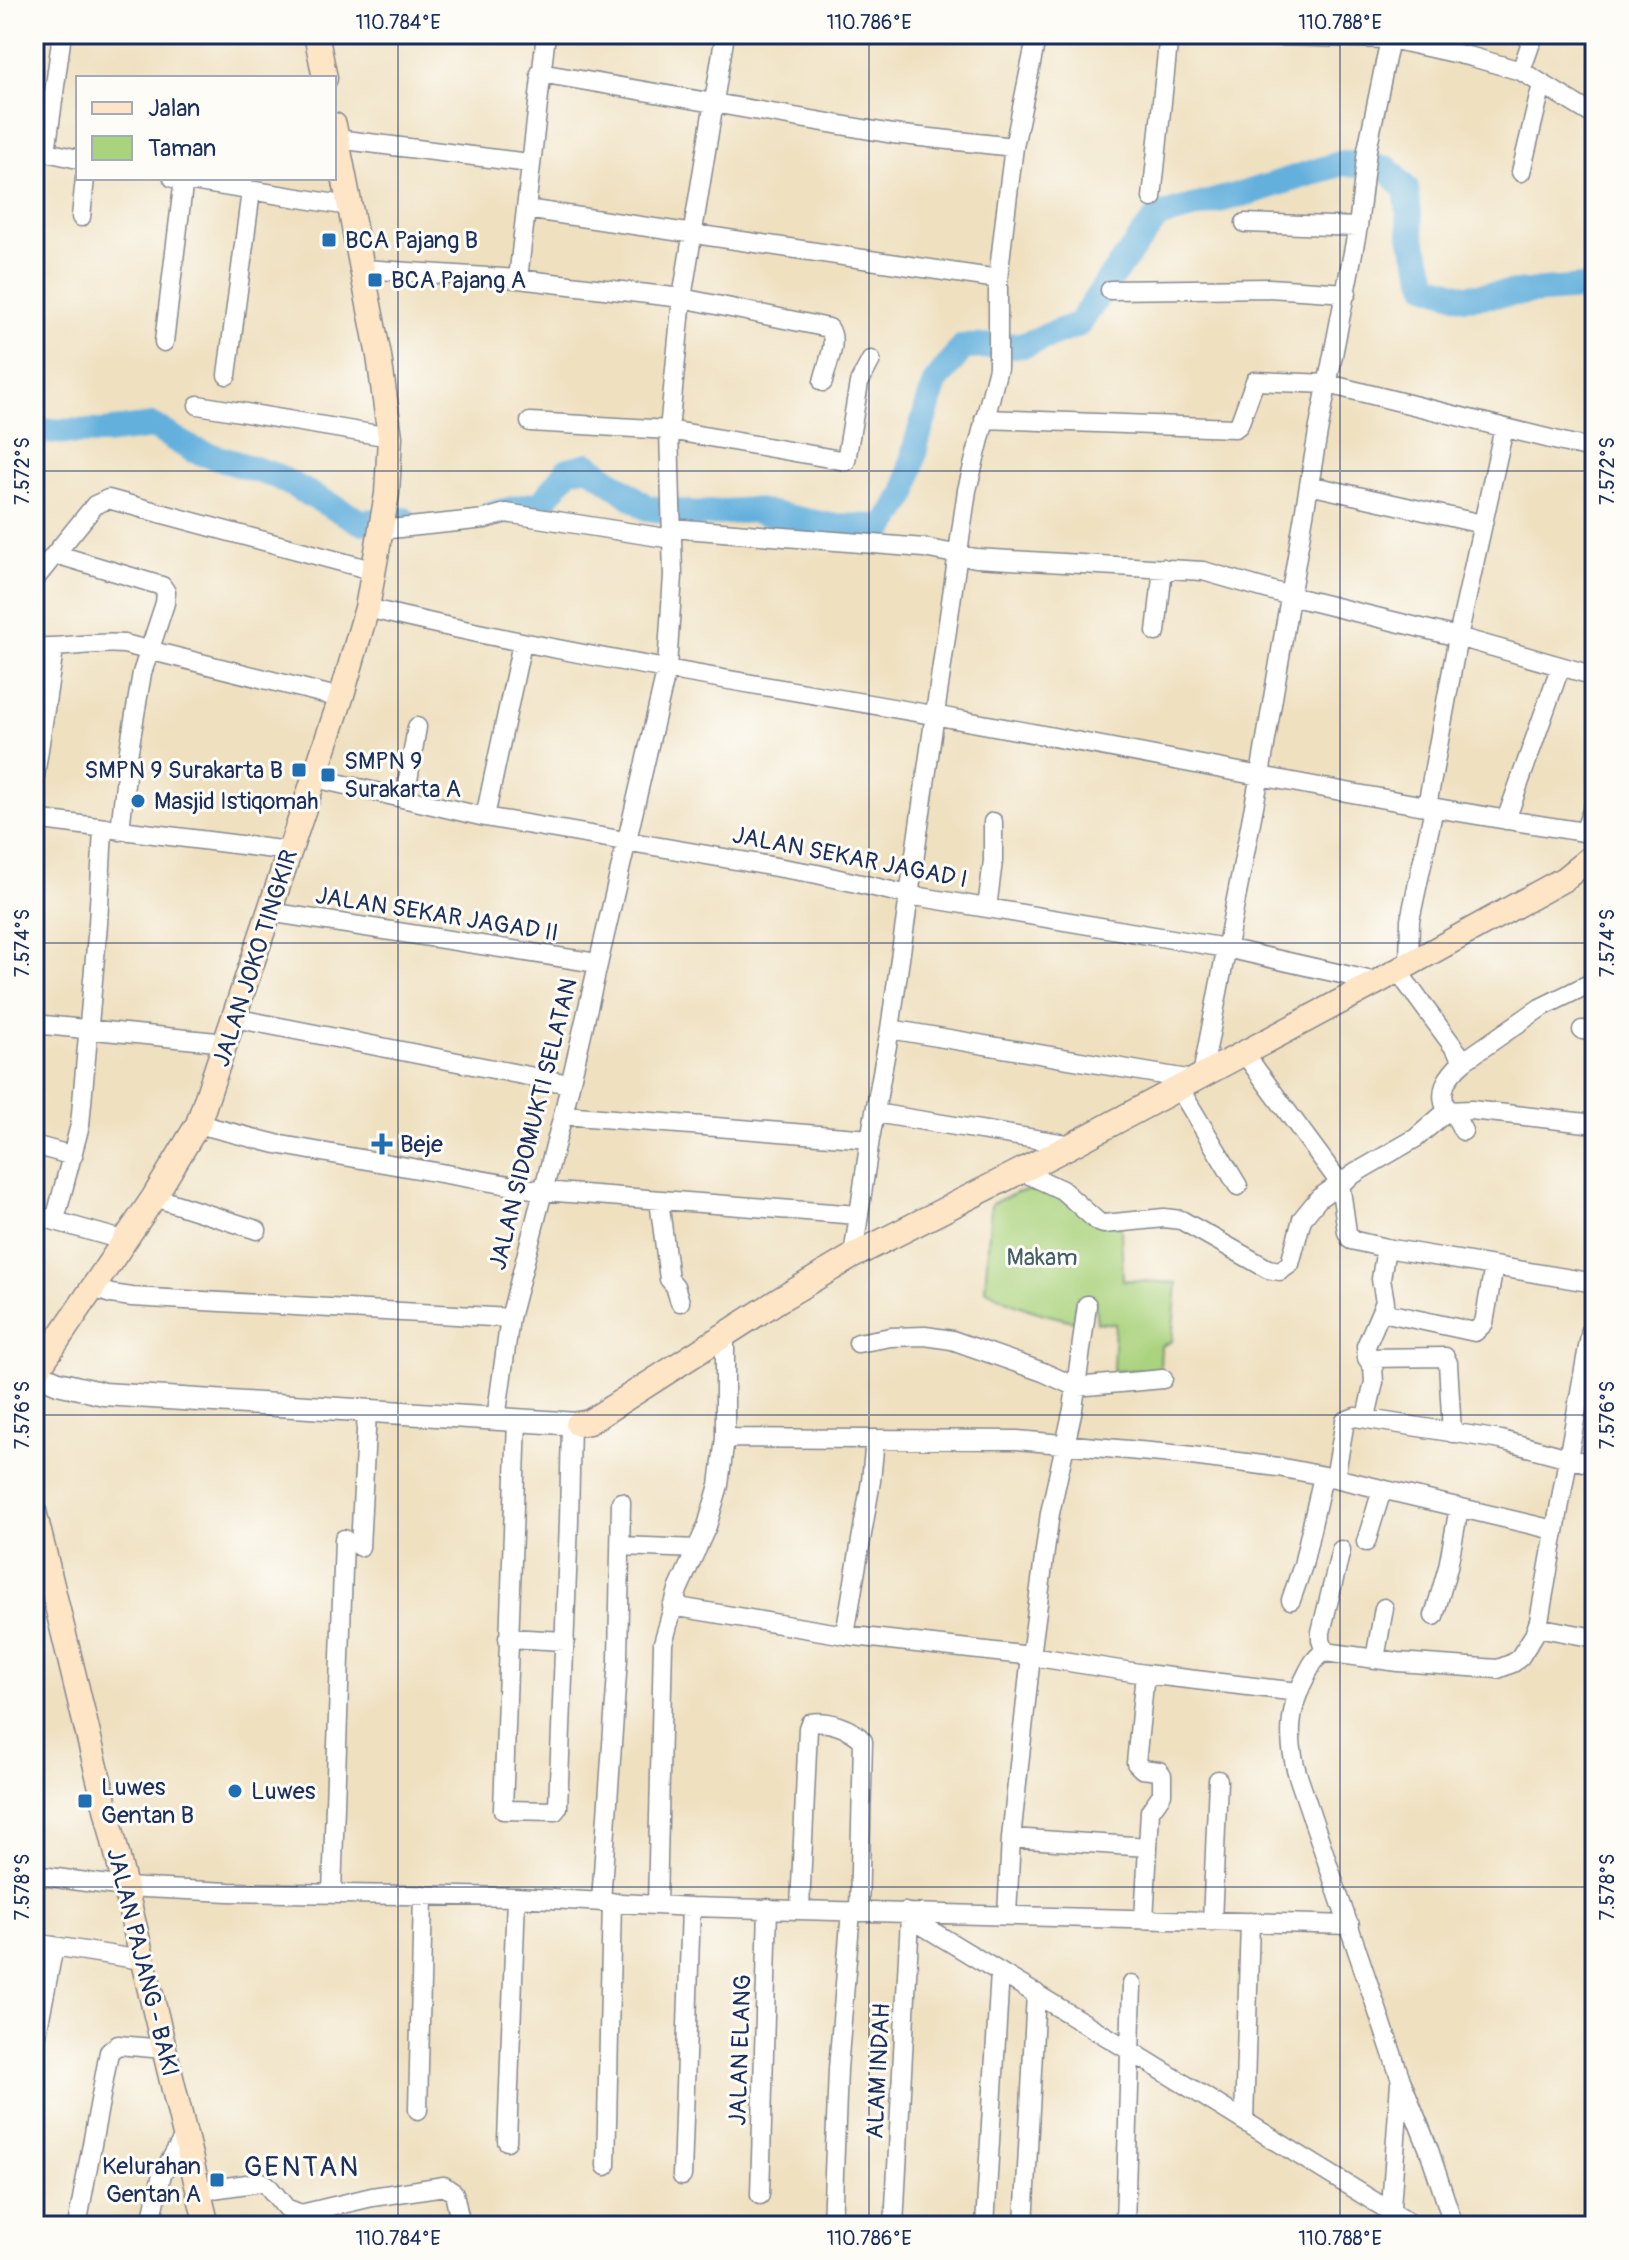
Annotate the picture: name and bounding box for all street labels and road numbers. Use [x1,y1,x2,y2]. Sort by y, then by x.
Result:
street label: JALAN SEKAR JAGAD I [730,820,970,895]
street label: JALAN JOKO TINGKIR [207,846,304,1070]
street label: JALAN SEKAR JAGAD II [313,881,560,948]
street label: JALAN SIDOMUKTI SELATAN [483,975,584,1273]
street label: JALAN PAJANG - BAKI [100,1845,185,2079]
street label: JALAN ELANG [723,1974,758,2126]
street label: ALAM INDAH [860,2002,897,2140]

